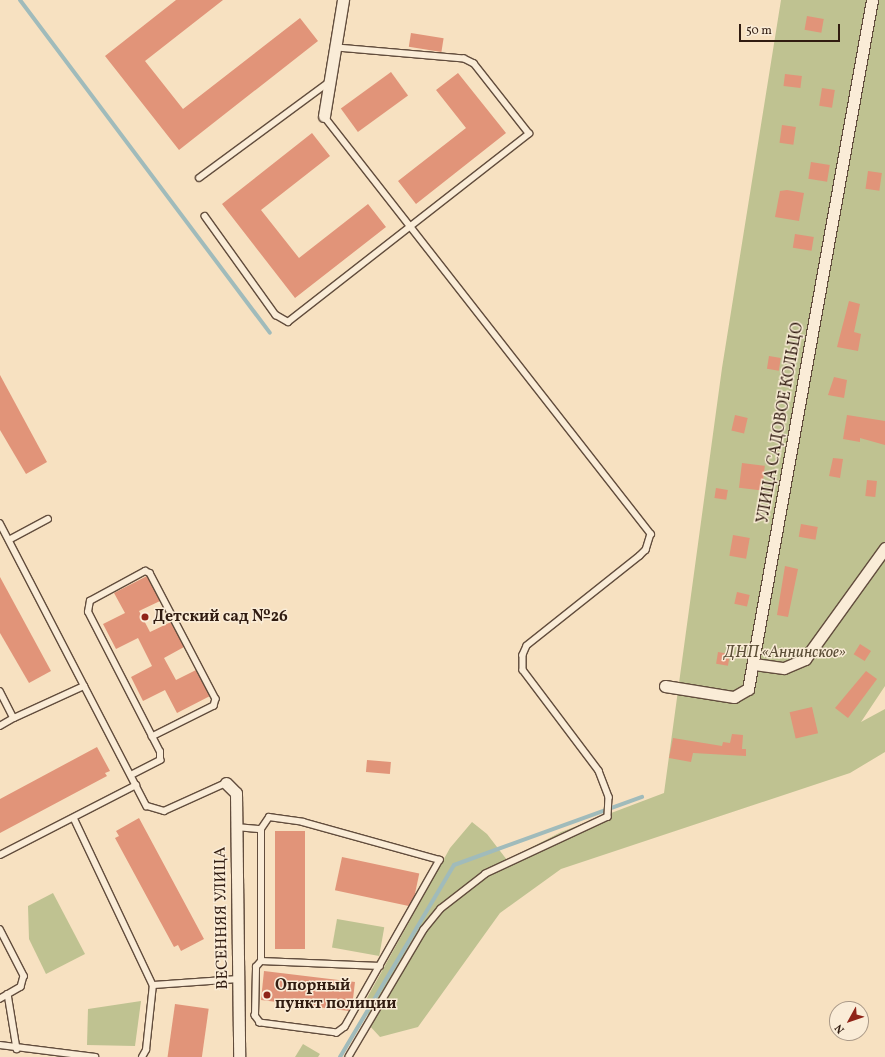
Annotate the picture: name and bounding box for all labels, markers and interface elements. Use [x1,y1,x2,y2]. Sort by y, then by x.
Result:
scale bar [741,16,842,42]
text: 50 m [746,23,772,39]
street label: УЛИЦА САДОВОЕ КОЛЬЦО [754,321,808,525]
place label: Детский сад №26 [153,607,288,627]
marker: Детский сад №26 [140,612,150,622]
park label: ДНП «Аннинское» [724,643,846,663]
street label: ВЕСЕННЯЯ УЛИЦА [211,846,233,990]
place label: Опорный пункт полиции [275,976,396,1014]
marker: Опорный пункт полиции [262,990,272,1000]
north arrow [829,1001,869,1041]
text: N [832,1021,849,1036]

